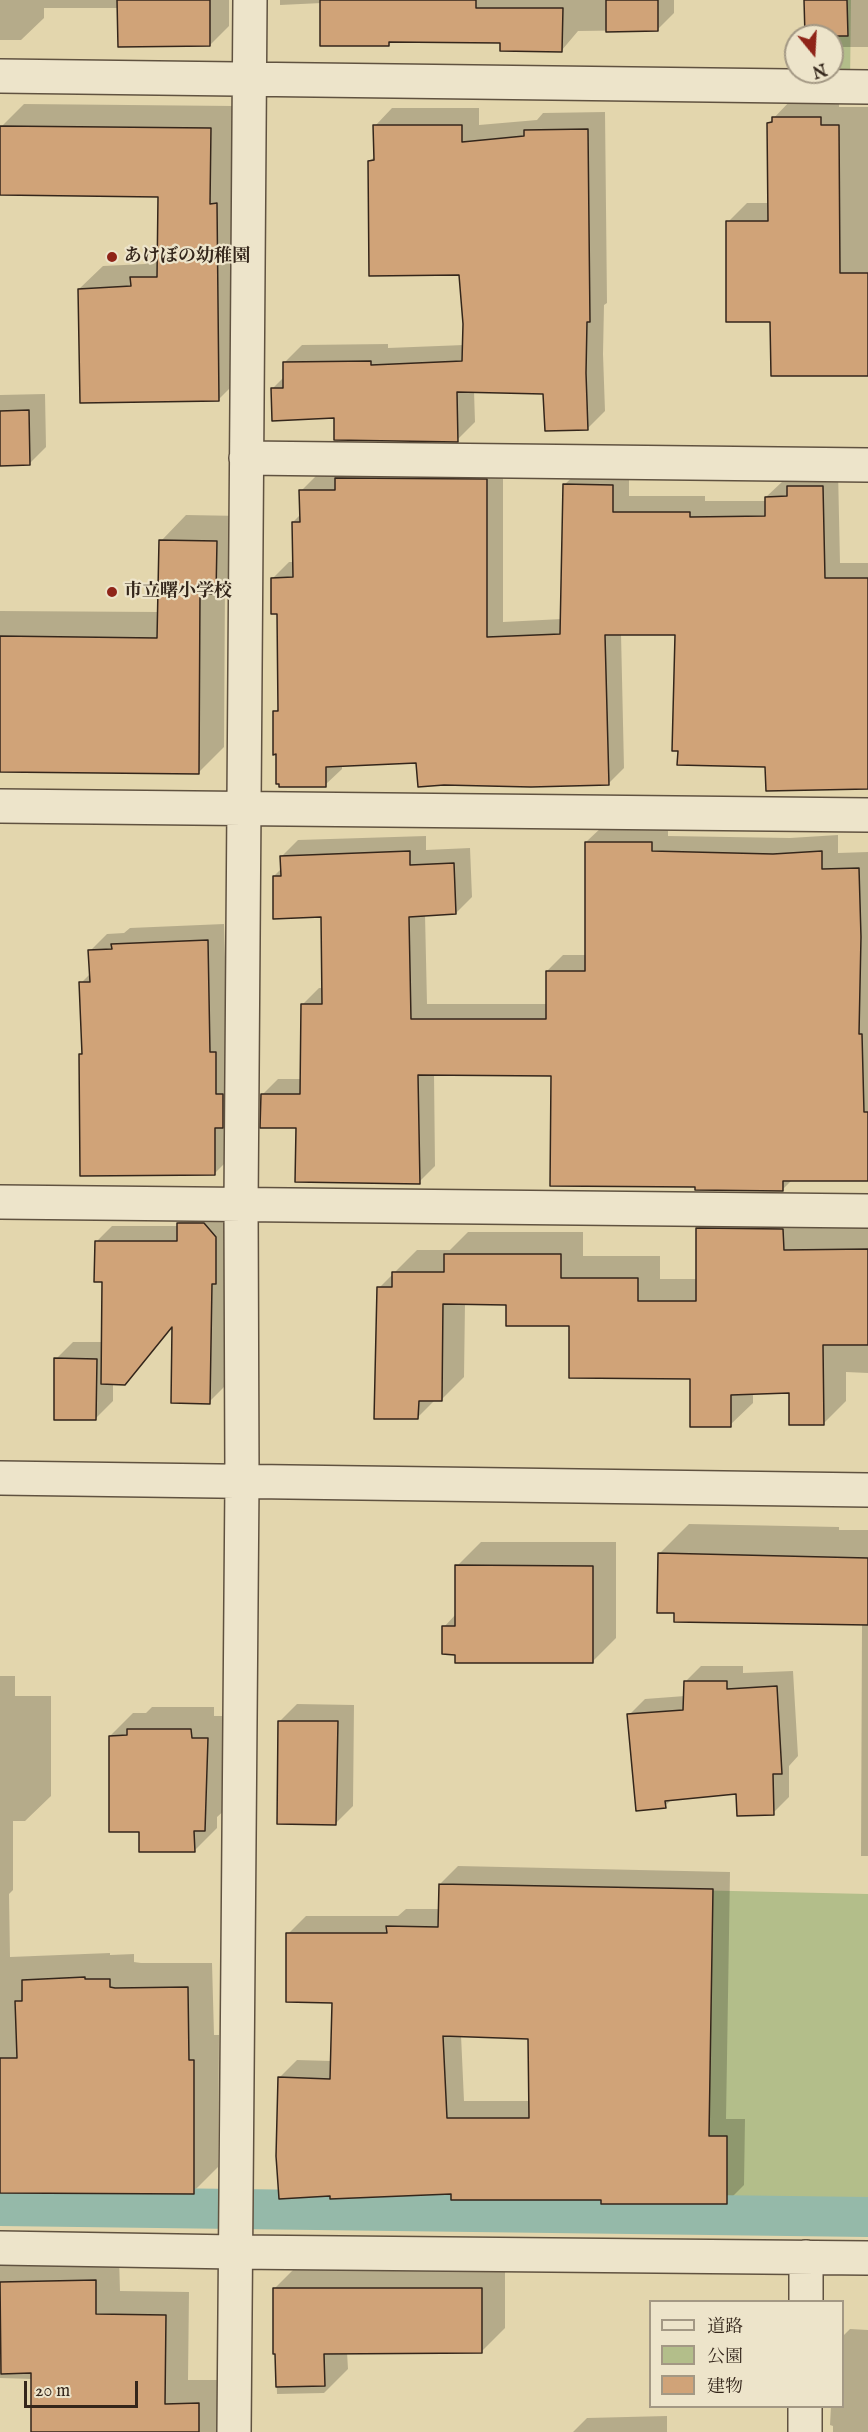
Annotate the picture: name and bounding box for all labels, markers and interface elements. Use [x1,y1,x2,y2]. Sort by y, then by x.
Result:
north arrow [784,24,844,84]
text: N [809,58,829,81]
place label: あけぼの幼稚園 [124,246,250,268]
marker: あけぼの幼稚園 [105,250,119,264]
place label: 市立曙小学校 [124,581,232,603]
marker: 市立曙小学校 [105,585,119,599]
legend [649,2300,844,2408]
text: 道路 [707,2316,743,2339]
text: 公園 [707,2346,743,2369]
scale bar [27,2369,141,2407]
text: 建物 [707,2376,743,2399]
text: 20 m [35,2380,70,2403]

